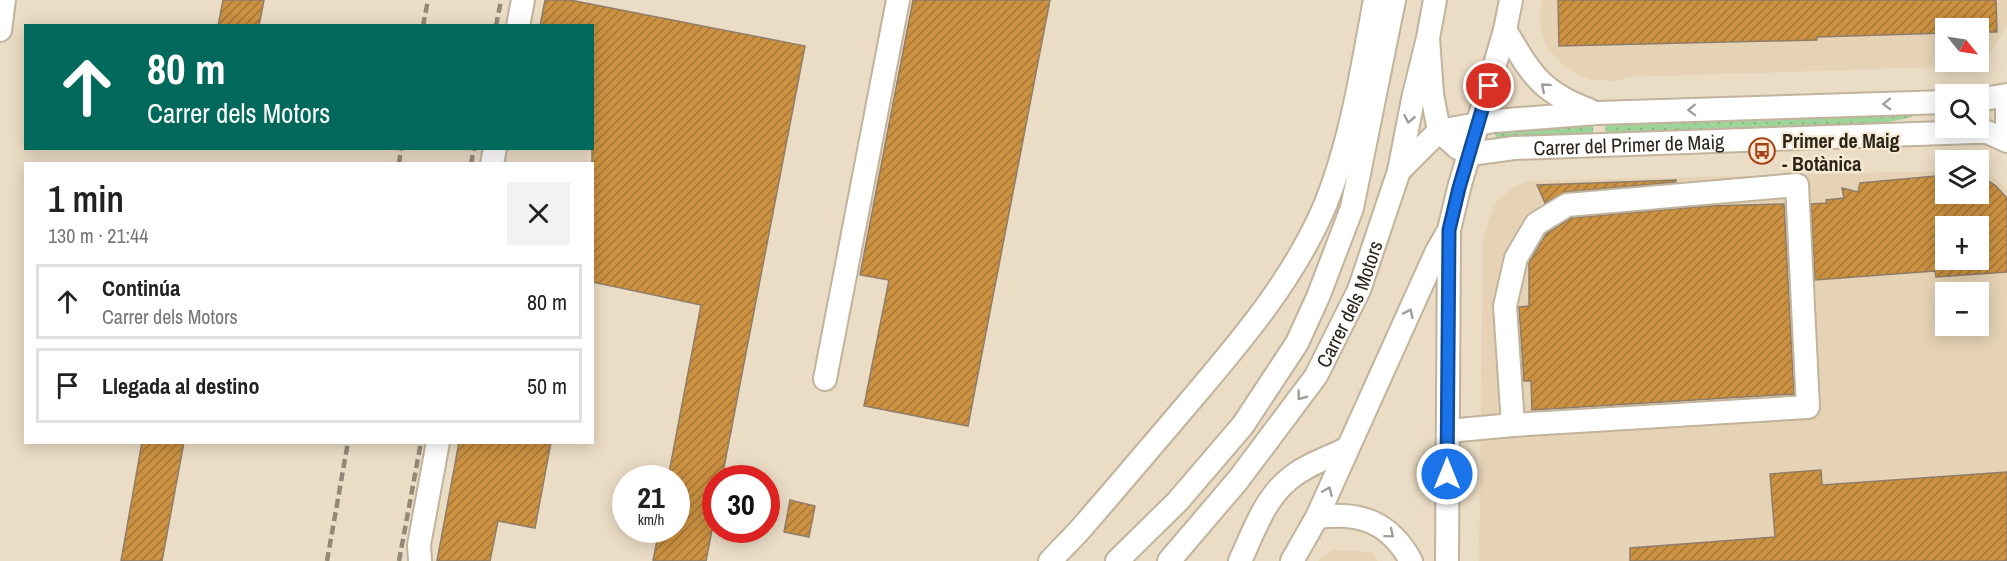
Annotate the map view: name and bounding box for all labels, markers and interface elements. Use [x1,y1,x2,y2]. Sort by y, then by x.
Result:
north arrow [1935,18,1989,72]
map controls [1935,18,1989,336]
text: 80 m [147,41,226,97]
icon: ahead [48,48,126,126]
pin [1463,60,1514,111]
icon: arrive [1472,69,1505,102]
one-way arrow [1541,83,1552,94]
button: search [1935,84,1989,138]
text: Carrer dels Motors [147,95,330,131]
one-way arrow [1883,97,1892,110]
one-way arrow [1688,104,1697,116]
one-way arrow [1403,113,1416,123]
street label: Carrer del Primer de Maig [1533,127,1725,161]
place label: Primer de Maig - Botànica [1782,127,1900,177]
bus stop icon: Primer de Maig - Botànica [1747,136,1777,166]
button: layers [1935,150,1989,204]
text: 1 min [48,175,124,223]
button: close [507,182,570,245]
button: + [1935,216,1989,270]
text: 130 m · 21:44 [48,222,148,249]
street label: Carrer dels Motors [1309,237,1388,372]
text: Continúa [102,273,180,303]
button: − [1935,282,1989,336]
icon: ahead [51,285,84,318]
text: 80 m [527,287,567,317]
text: Carrer dels Motors [102,303,238,330]
one-way arrow [1402,309,1414,320]
icon: arrive [51,369,84,402]
text: Llegada al destino [102,371,259,401]
text: 50 m [527,371,567,401]
one-way arrow [1298,389,1309,400]
position arrow [1415,442,1479,506]
speed limit sign: 30 [702,465,780,543]
text: 21 [637,477,665,517]
one-way arrow [1321,486,1333,497]
text: km/h [638,509,664,530]
one-way arrow [1383,526,1394,537]

